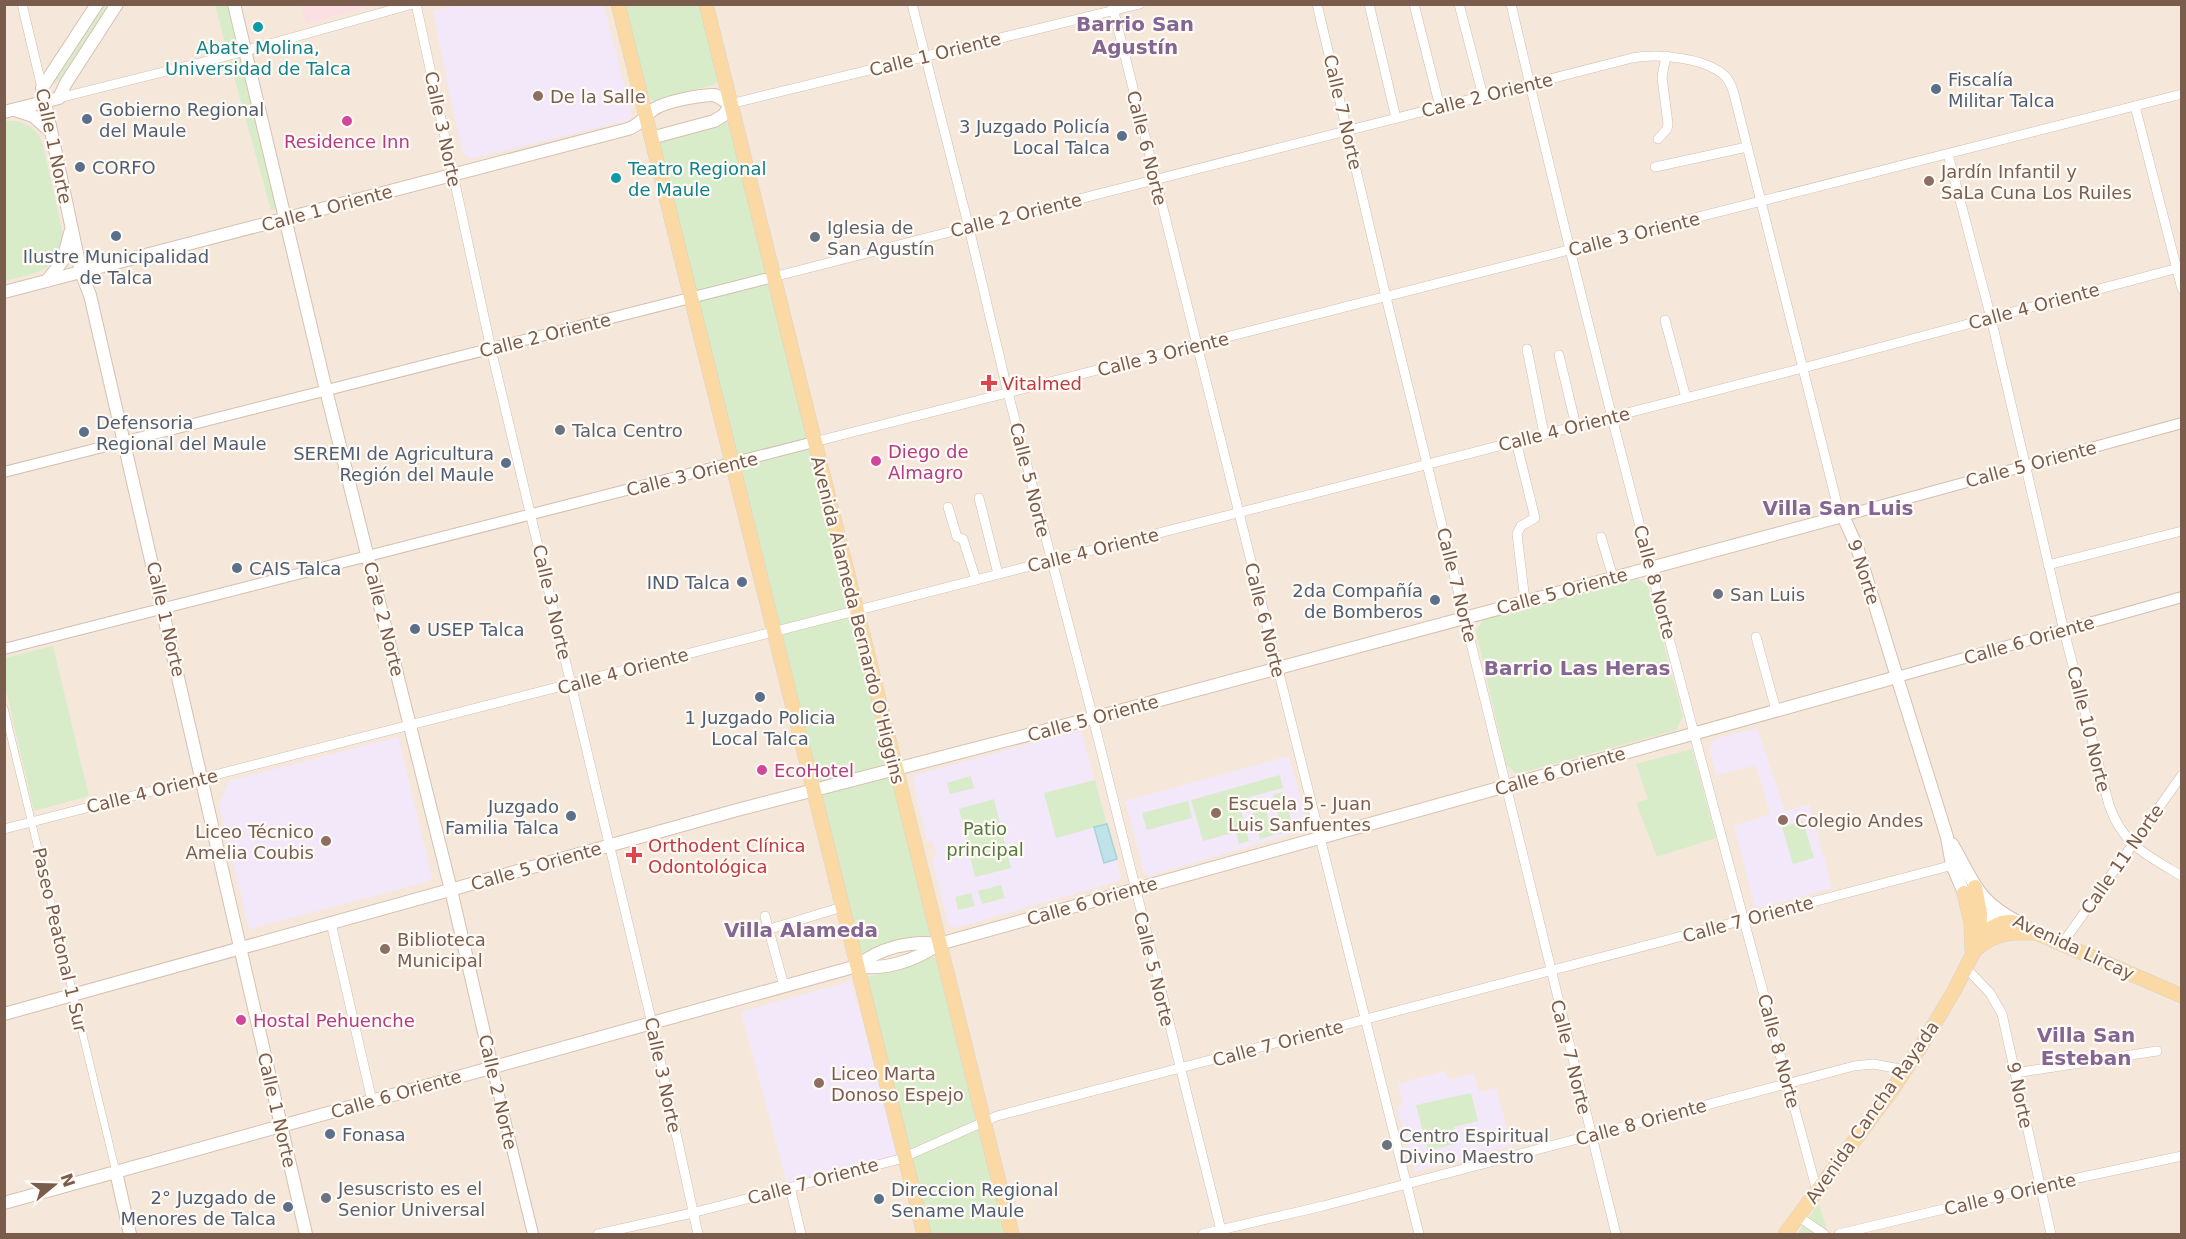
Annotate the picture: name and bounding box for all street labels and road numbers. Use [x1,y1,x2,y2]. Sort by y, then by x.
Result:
street label: Calle 1 Oriente [867,28,1003,80]
street label: Calle 7 Norte [1320,52,1366,172]
street label: Calle 3 Norte [421,69,465,189]
street label: Calle 2 Oriente [1419,69,1555,121]
street label: Calle 1 Norte [32,86,76,206]
street label: Calle 6 Norte [1123,88,1171,208]
street label: Calle 1 Oriente [259,180,395,236]
street label: Calle 2 Oriente [948,189,1084,241]
street label: Calle 3 Oriente [1566,208,1702,260]
street label: Calle 4 Oriente [1966,278,2102,334]
street label: Calle 2 Oriente [477,309,613,361]
street label: Calle 3 Oriente [1095,328,1231,380]
street label: Calle 4 Oriente [1496,403,1632,455]
street label: Calle 5 Norte [1006,420,1054,540]
street label: Calle 5 Oriente [1963,436,2099,492]
street label: Calle 3 Oriente [624,448,760,500]
street label: Avenida Alameda Bernardo O'Higgins [807,454,909,786]
street label: Calle 8 Norte [1630,522,1680,642]
street label: Calle 4 Oriente [1025,524,1161,576]
street label: Calle 7 Norte [1433,525,1481,645]
street label: 9 Norte [1844,537,1884,607]
street label: Calle 3 Norte [529,542,575,662]
street label: Calle 1 Norte [143,559,189,679]
street label: Calle 2 Norte [360,559,408,679]
street label: Calle 6 Norte [1241,560,1289,680]
street label: Calle 5 Oriente [1494,563,1630,619]
street label: Calle 6 Oriente [1961,611,2097,669]
street label: Calle 4 Oriente [555,643,691,699]
street label: Calle 10 Norte [2063,664,2115,794]
street label: Calle 5 Oriente [1025,690,1161,746]
street label: Calle 6 Oriente [1492,742,1628,800]
street label: Calle 4 Oriente [84,765,220,817]
street label: Calle 11 Norte [2076,800,2168,918]
street label: Calle 5 Oriente [468,837,604,895]
street label: Paseo Peatonal 1 Sur [28,845,92,1035]
street label: Calle 6 Oriente [1024,872,1160,930]
street label: Calle 7 Oriente [1680,891,1816,947]
street label: Calle 5 Norte [1130,909,1178,1029]
street label: Avenida Lircay [2010,910,2138,984]
street label: Calle 8 Norte [1754,991,1804,1111]
street label: Calle 7 Norte [1547,997,1595,1117]
street label: Calle 3 Norte [641,1015,685,1135]
street label: Calle 7 Oriente [1210,1015,1346,1071]
street label: Avenida Cancha Rayada [1801,1017,1943,1207]
street label: Calle 2 Norte [475,1032,521,1152]
street label: Calle 1 Norte [254,1050,300,1170]
street label: 9 Norte [2003,1060,2037,1130]
street label: Calle 6 Oriente [328,1065,464,1123]
street label: Calle 8 Oriente [1573,1094,1709,1150]
street label: Calle 7 Oriente [745,1153,881,1209]
street label: Calle 9 Oriente [1942,1169,2078,1219]

